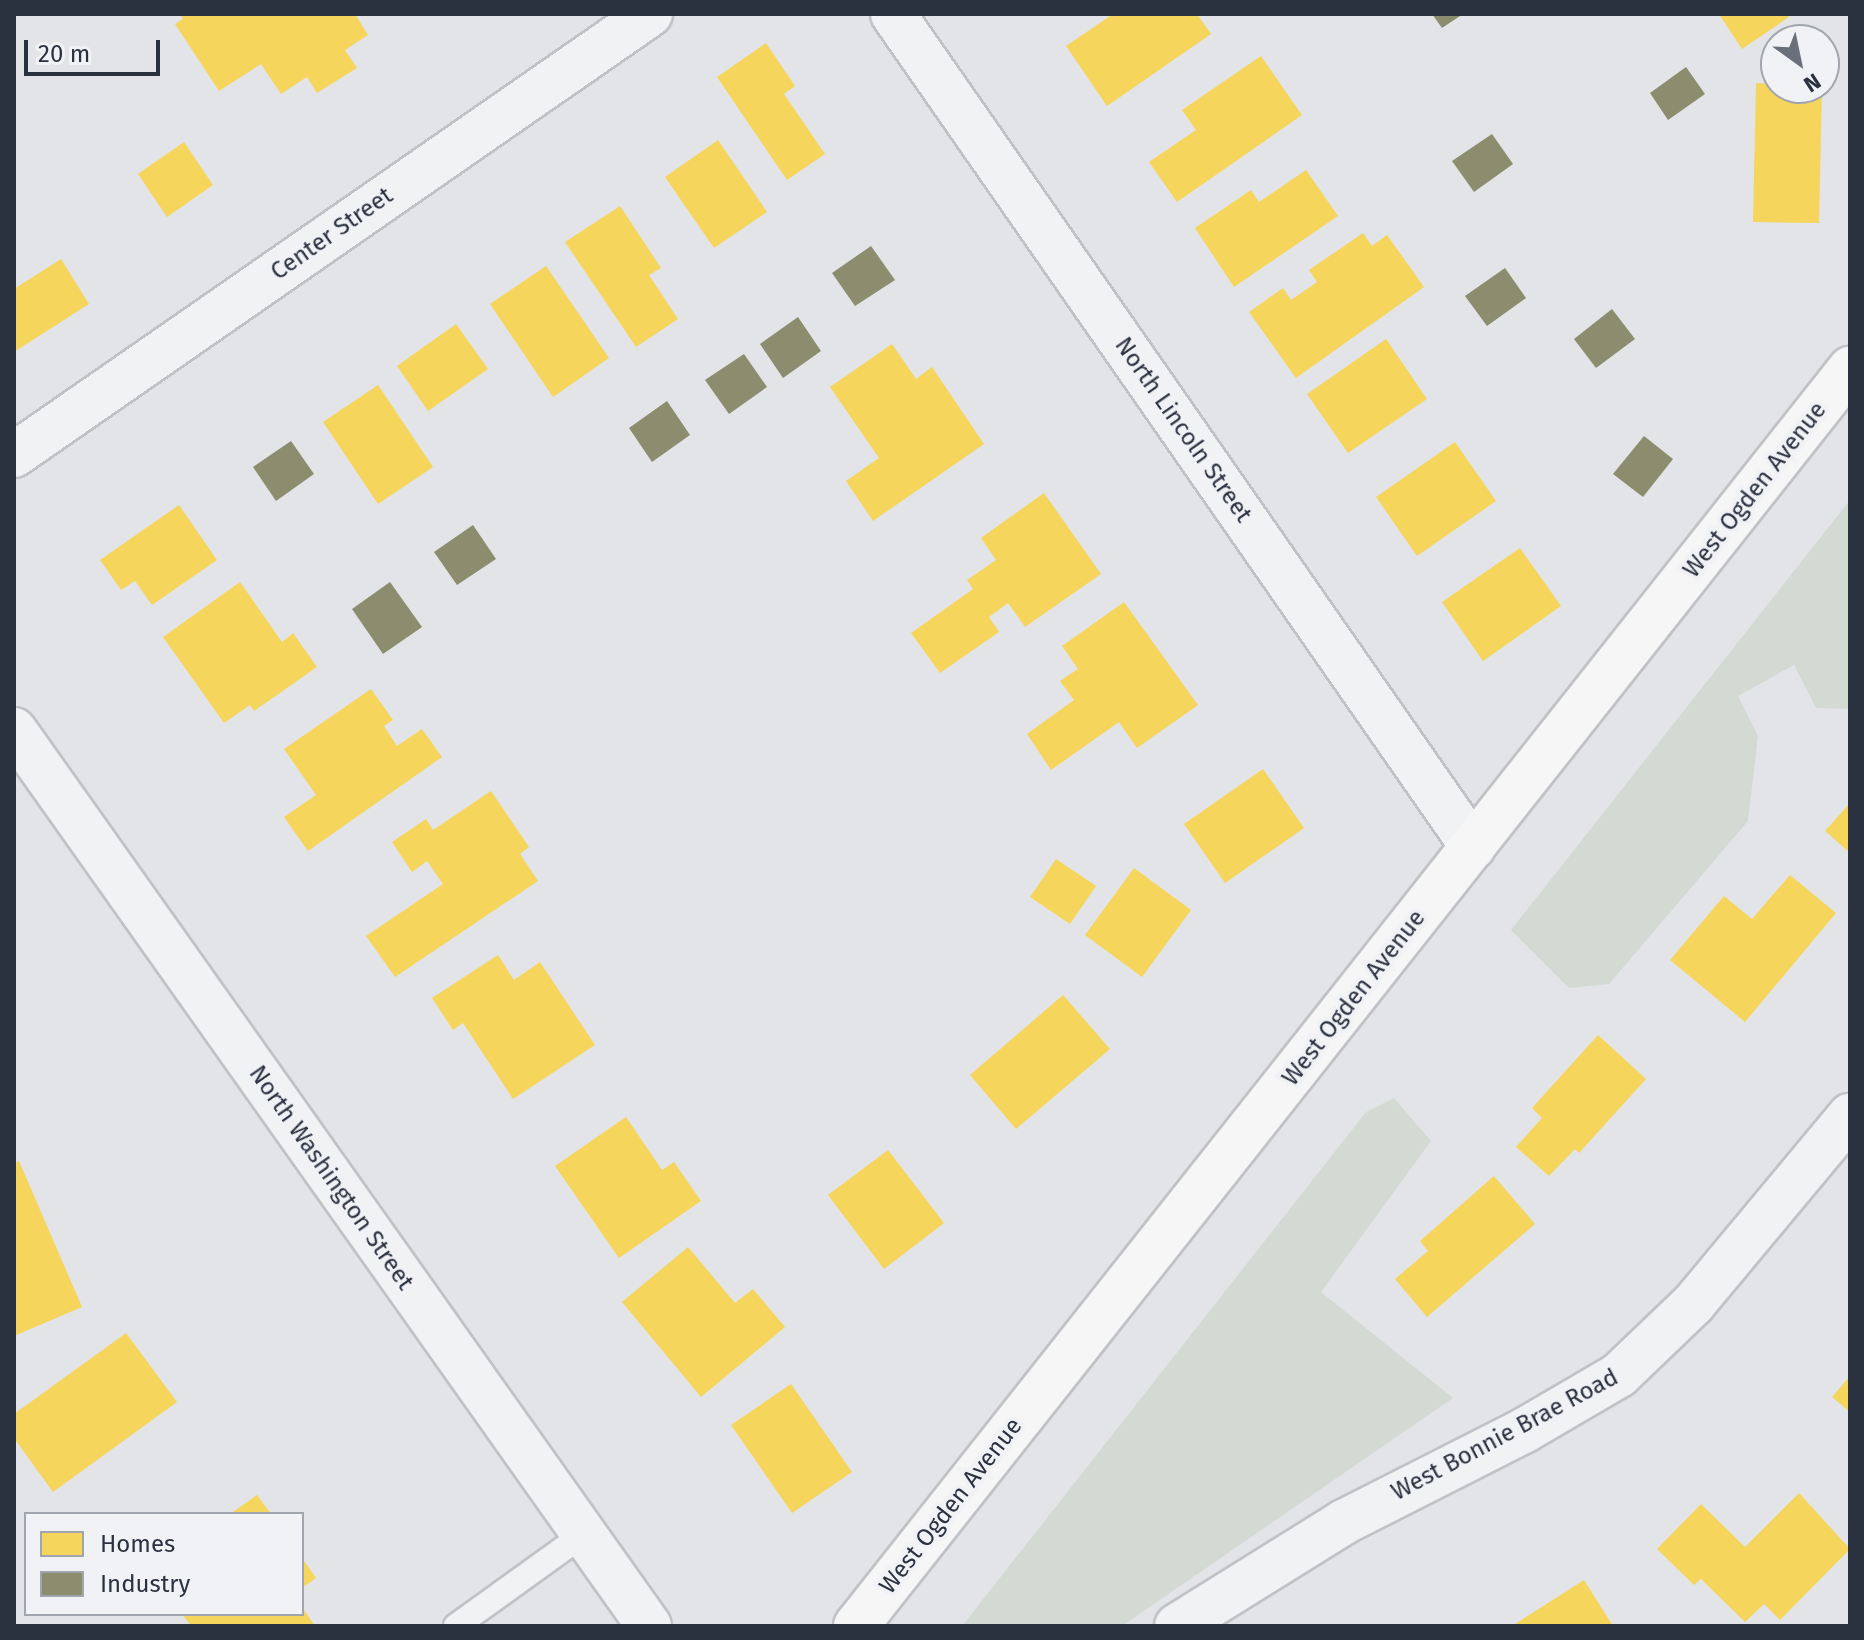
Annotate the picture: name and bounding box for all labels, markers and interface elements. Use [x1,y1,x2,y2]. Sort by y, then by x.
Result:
scale bar [28,24,164,74]
north arrow [1760,24,1840,104]
text: 20 m [38,40,90,68]
text: N [1799,68,1826,98]
street label: Center Street [265,181,399,287]
street label: North Lincoln Street [1108,332,1258,528]
street label: West Ogden Avenue [1677,396,1833,584]
street label: West Ogden Avenue [1276,904,1432,1092]
street label: North Washington Street [243,1060,419,1296]
street label: West Bonnie Brae Road [1387,1363,1623,1507]
street label: West Ogden Avenue [873,1412,1029,1600]
legend [24,1512,304,1616]
text: Homes [100,1530,175,1558]
text: Industry [100,1570,190,1598]

